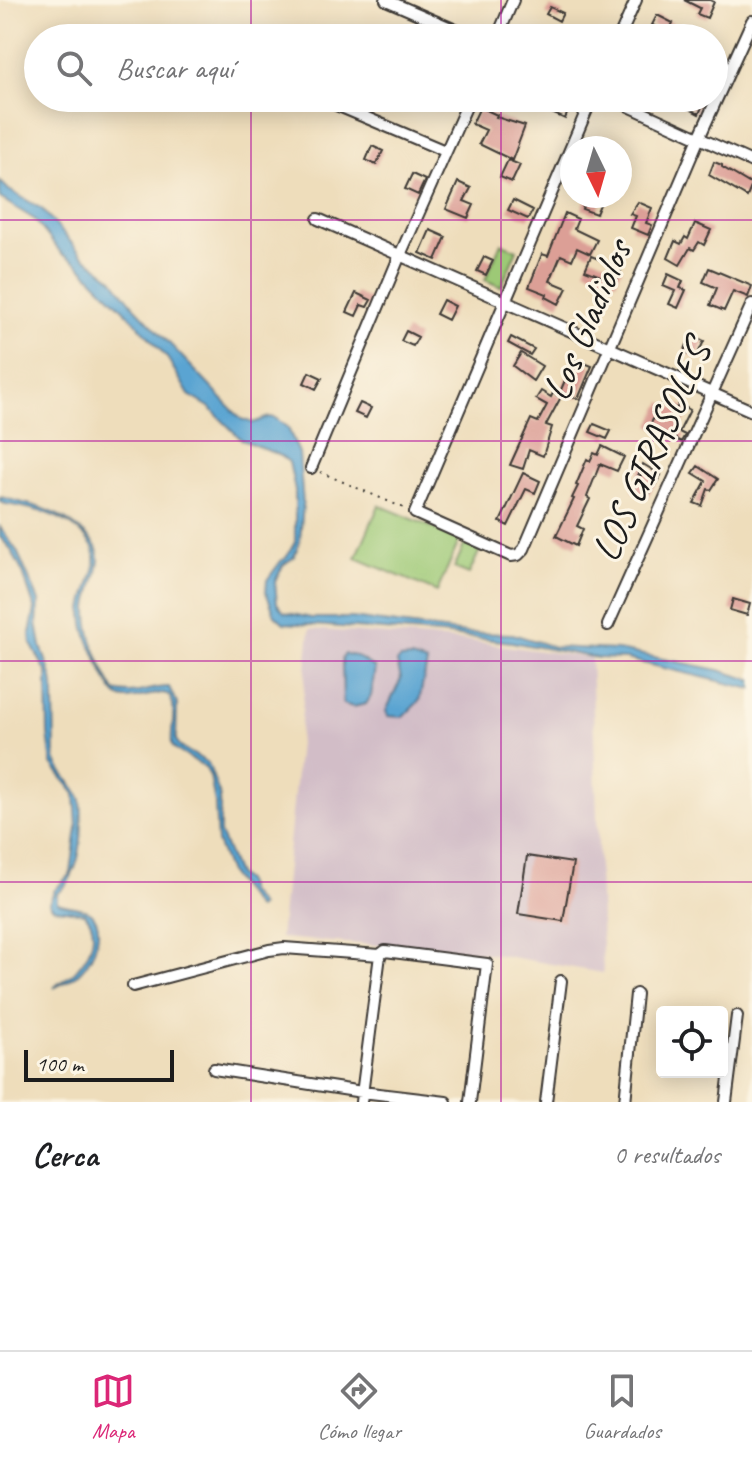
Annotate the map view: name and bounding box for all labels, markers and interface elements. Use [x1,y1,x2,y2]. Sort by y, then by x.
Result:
search box [24,24,728,112]
icon: search [52,46,96,90]
text: Buscar aquí [116,49,234,87]
north arrow [560,136,632,208]
street label: Los Gladiolos [531,229,644,408]
street label: LOS GIRASOLES [580,326,725,569]
map controls [656,1006,728,1078]
button: locate [656,1006,728,1078]
scale bar [24,1046,174,1082]
text: 100 m [36,1050,83,1078]
text: Cerca [32,1133,98,1176]
text: 0 resultados [614,1138,720,1171]
tab: Mapa [91,1369,135,1445]
tab: Cómo llegar [318,1369,401,1445]
tab: Guardados [584,1369,661,1445]

